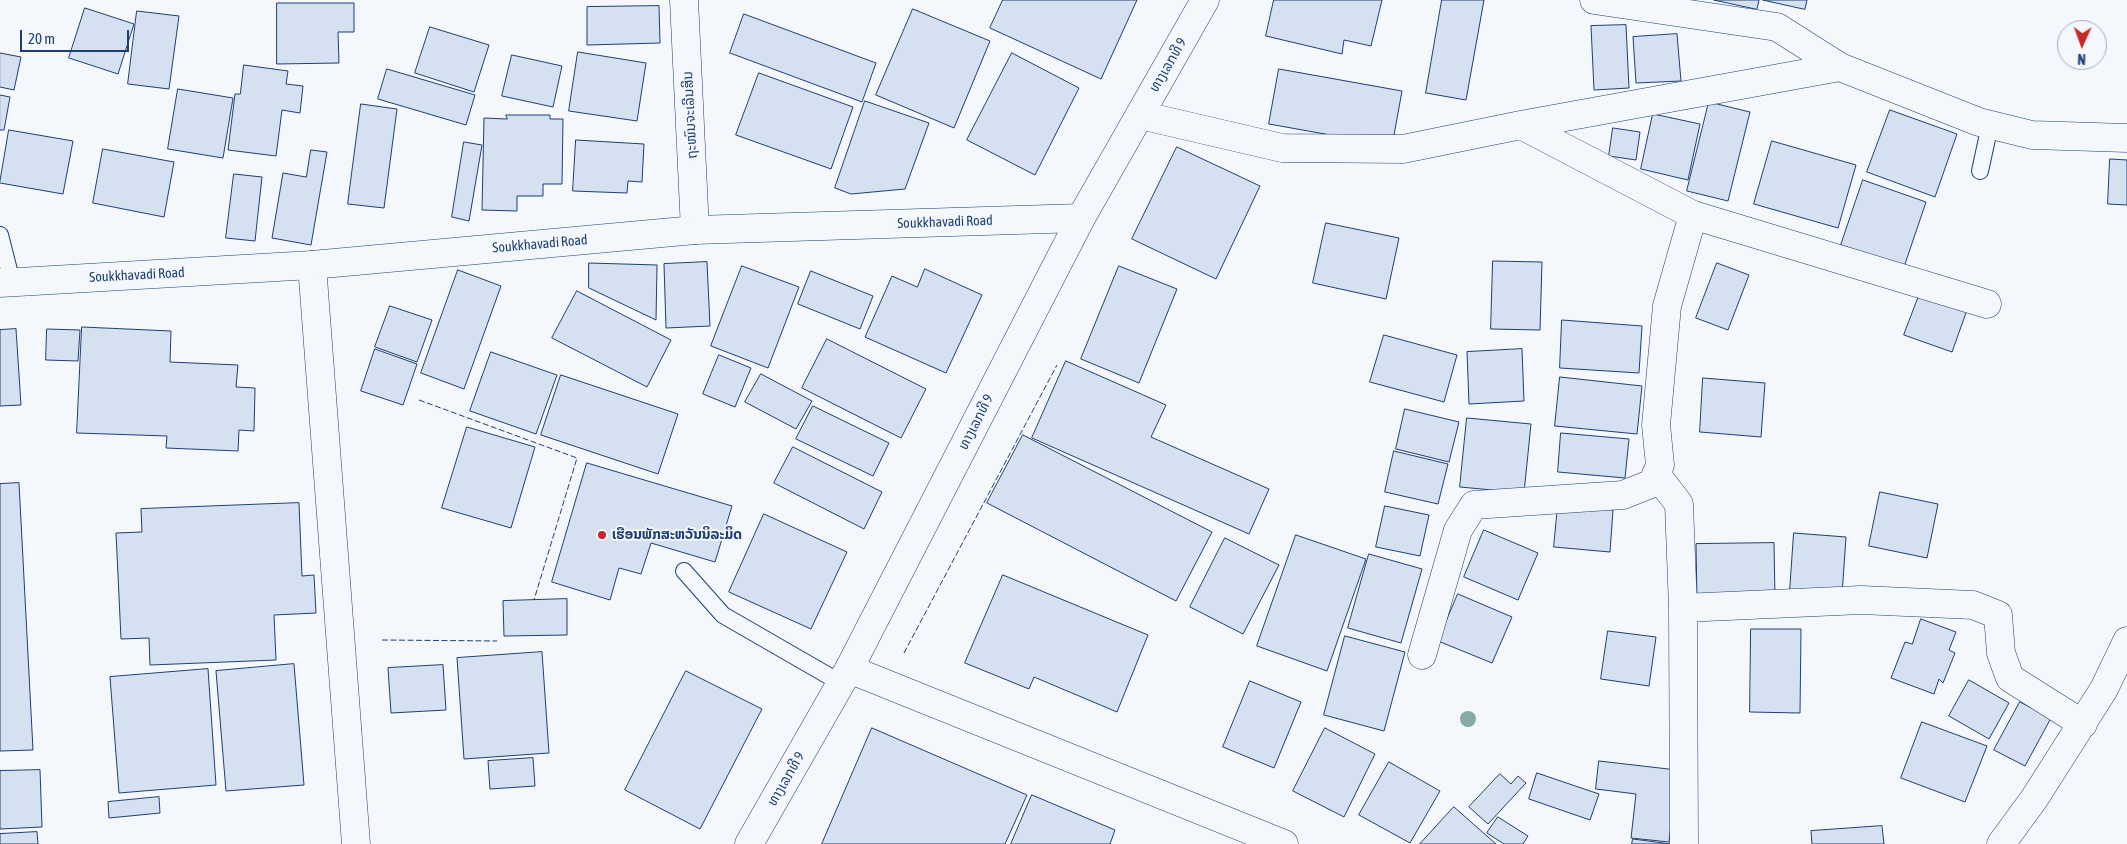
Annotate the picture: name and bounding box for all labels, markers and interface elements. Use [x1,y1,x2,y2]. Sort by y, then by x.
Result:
scale bar [22,20,131,52]
north arrow [2057,20,2107,70]
text: 20 m [28,30,55,47]
street label: ທາງເລກທີ 9 [1146,35,1190,95]
text: N [2077,51,2086,67]
street label: ຖະໜົນຈະເລີນສິນ [679,71,701,159]
street label: Soukkhavadi Road [897,212,993,232]
street label: Soukkhavadi Road [492,231,588,257]
street label: Soukkhavadi Road [89,264,185,286]
street label: ທາງເລກທີ 9 [955,392,997,452]
place label: ເຮືອນພັກສະຫວັນນິລະມິດ [612,527,742,543]
marker: ເຮືອນພັກສະຫວັນນິລະມິດ [596,529,608,541]
street label: ທາງເລກທີ 9 [764,749,808,809]

